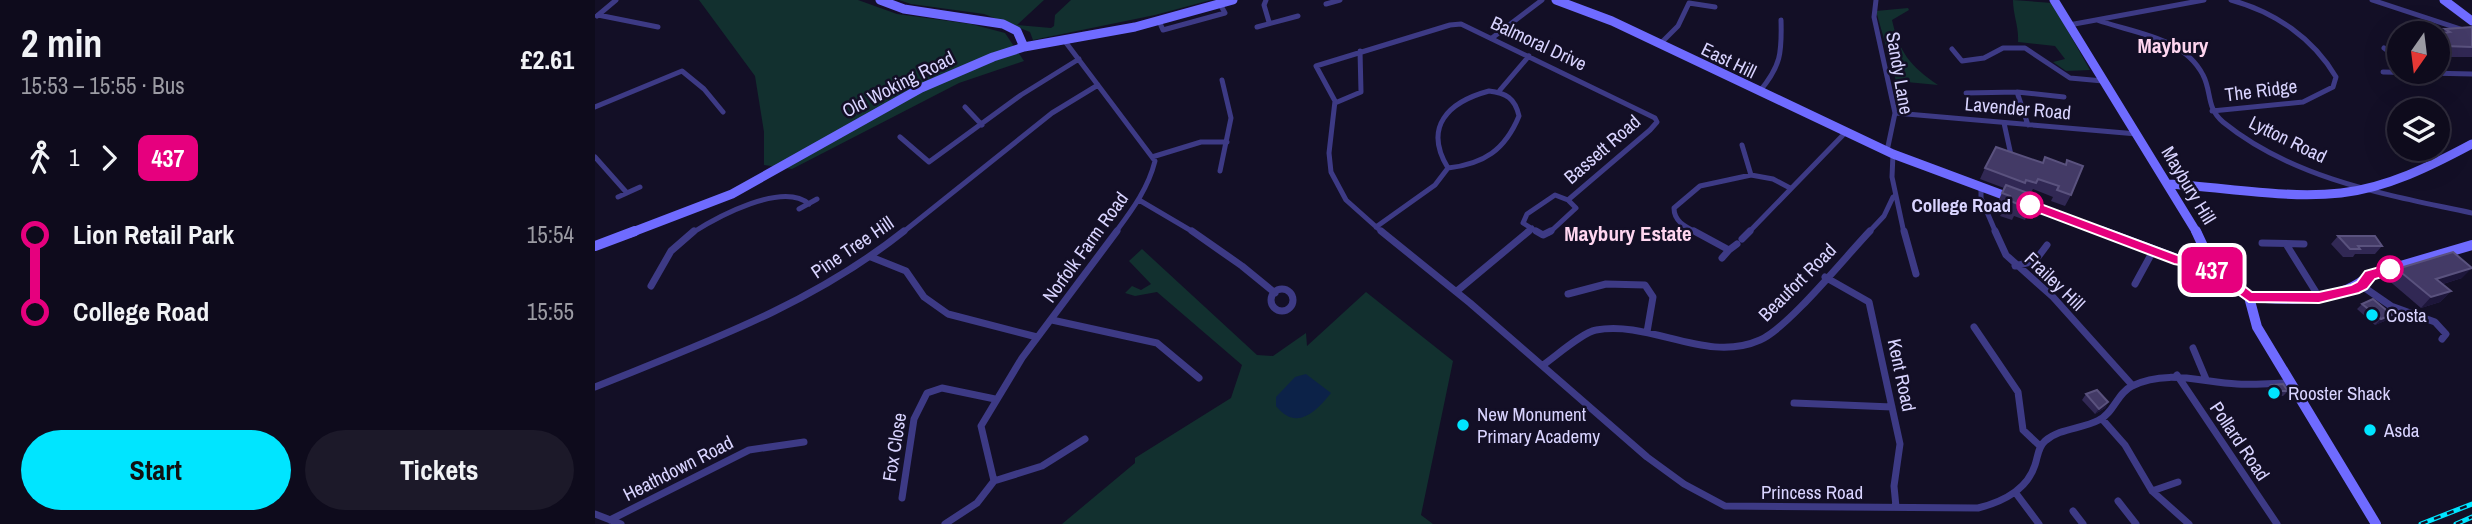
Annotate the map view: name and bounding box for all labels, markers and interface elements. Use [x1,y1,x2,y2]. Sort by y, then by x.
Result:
street label: Balmoral Drive [1487,9,1591,77]
text: 2 min [21,18,102,69]
north arrow [2387,21,2450,84]
map controls [2387,21,2450,161]
street label: Sandy Lane [1880,30,1920,116]
district label: Maybury [2138,31,2209,60]
street label: East Hill [1697,36,1761,84]
text: £2.61 [521,42,574,77]
street label: Old Woking Road [837,45,959,123]
text: 15:53 – 15:55 · Bus [21,70,185,101]
street label: The Ridge [2223,73,2299,107]
street label: Lavender Road [1964,90,2072,126]
button: layers [2387,98,2450,161]
street label: Bassett Road [1558,109,1646,189]
street label: Lytton Road [2245,109,2331,169]
icon: walk [21,139,59,177]
icon: forward [90,139,128,177]
street label: Maybury Hill [2156,141,2222,229]
text: 1 [69,142,80,173]
text: 437 [152,142,184,174]
street label: Norfolk Farm Road [1036,186,1134,308]
place label: College Road [1911,192,2011,218]
marker: College Road [2017,192,2043,218]
street label: Pine Tree Hill [806,210,898,284]
text: Lion Retail Park [73,217,234,252]
text: 15:54 [527,219,574,250]
district label: Maybury Estate [1564,219,1692,248]
street label: Beaufort Road [1752,237,1842,327]
street label: Frailey Hill [2019,246,2091,316]
line badge: 437 [2172,247,2252,293]
text: 437 [2196,254,2228,286]
unlabelled marker [2377,256,2403,282]
text: College Road [73,294,209,329]
text: 15:55 [527,296,574,327]
place label: Costa [2386,302,2427,328]
marker: Costa [2364,307,2380,323]
street label: Kent Road [1882,336,1922,414]
place label: Rooster Shack [2288,380,2390,406]
marker: Rooster Shack [2266,385,2282,401]
street label: Pollard Road [2204,396,2276,486]
place label: New Monument Primary Academy [1477,401,1600,449]
street label: Fox Close [876,411,912,483]
marker: New Monument Primary Academy [1455,417,1471,433]
place label: Asda [2383,417,2420,443]
marker: Asda [2362,422,2378,438]
street label: Heathdown Road [618,429,738,507]
button: Start [21,430,291,510]
button: Tickets [305,430,574,510]
street label: Princess Road [1761,479,1863,505]

